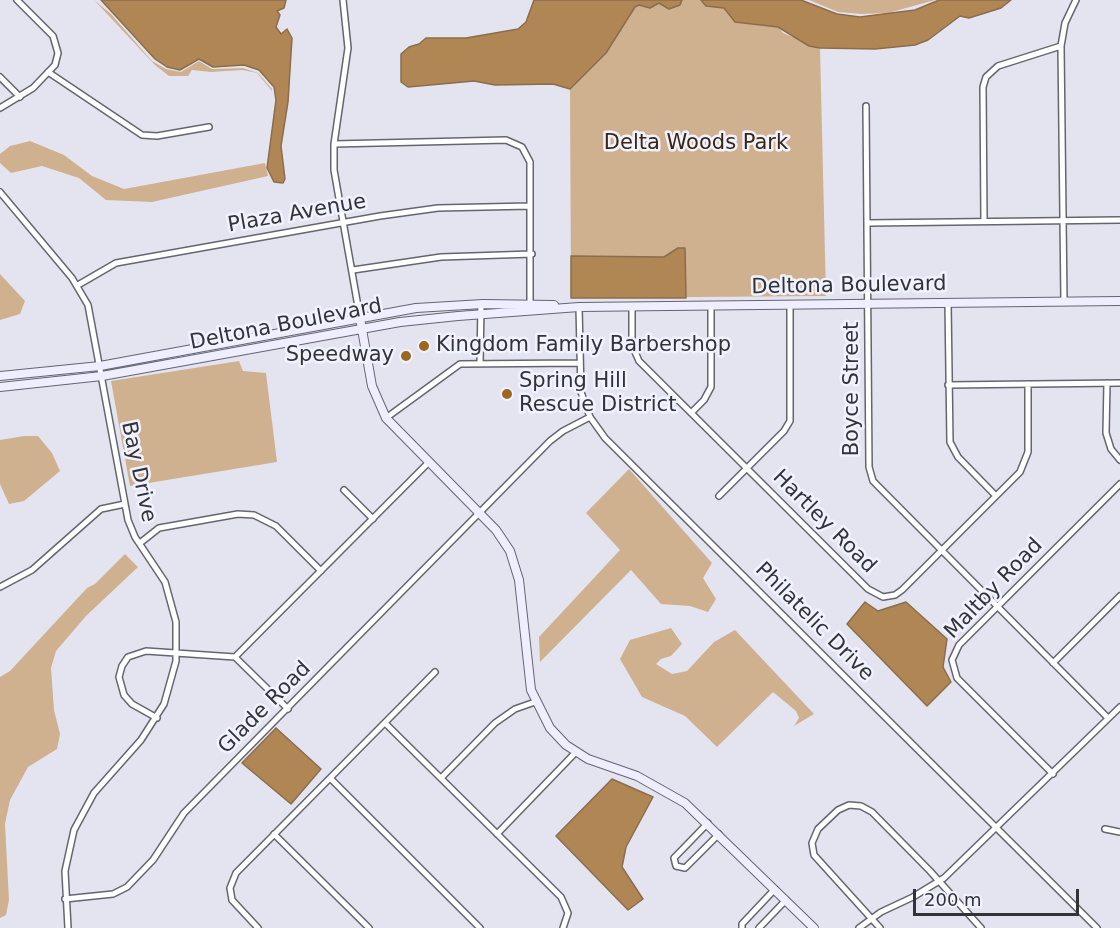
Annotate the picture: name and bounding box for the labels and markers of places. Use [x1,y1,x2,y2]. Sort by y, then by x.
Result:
place label: Kingdom Family Barbershop [436,333,731,359]
marker: Kingdom Family Barbershop [417,339,431,353]
place label: Speedway [286,343,394,369]
marker: Speedway [399,349,413,363]
place label: Spring Hill Rescue District [519,369,676,419]
marker: Spring Hill Rescue District [500,387,514,401]

